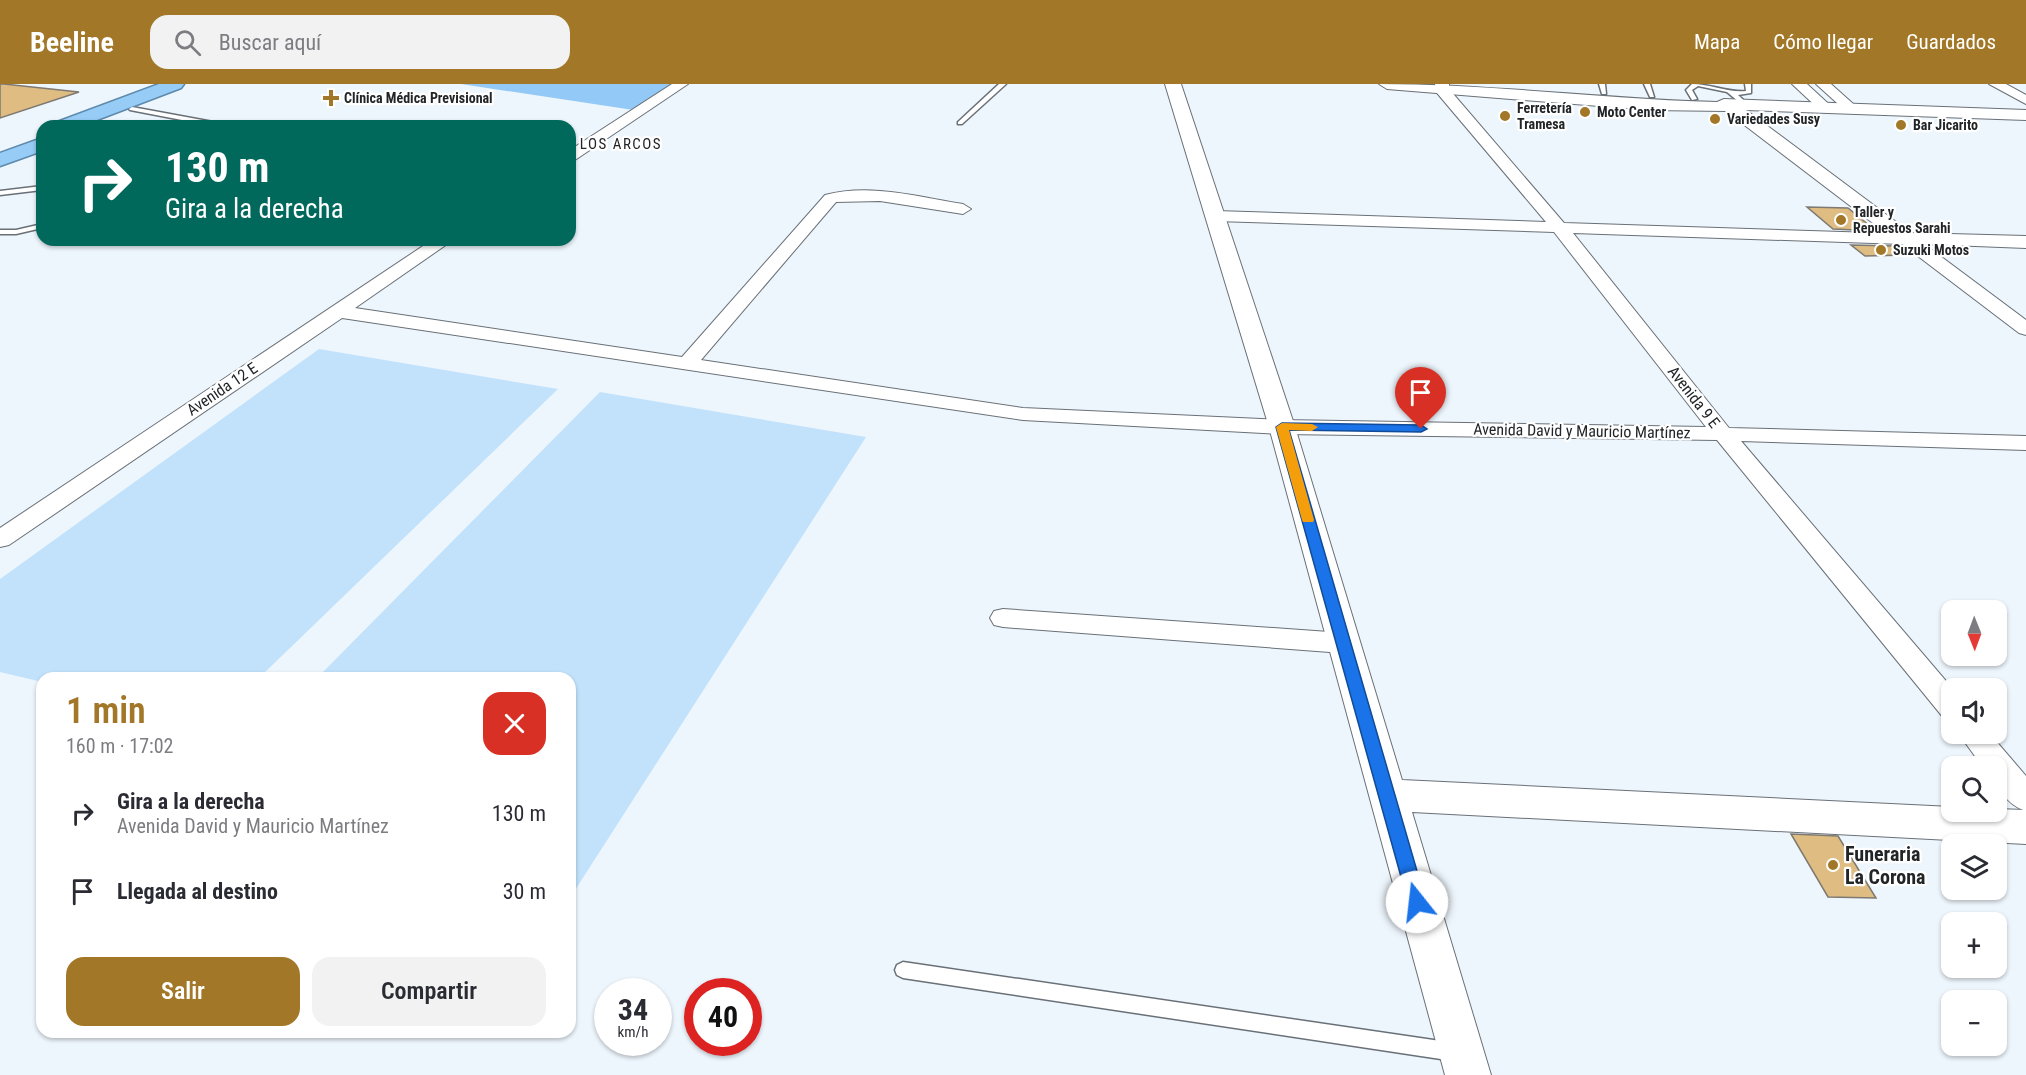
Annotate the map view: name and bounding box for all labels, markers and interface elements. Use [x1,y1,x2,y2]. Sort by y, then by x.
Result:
search box [150,15,570,69]
text: Beeline [30,26,114,59]
icon: search [171,26,204,59]
text: Buscar aquí [219,30,321,55]
text: Mapa [1694,30,1740,54]
text: Cómo llegar [1773,30,1873,54]
text: Guardados [1906,30,1996,54]
marker: Clínica Médica Previsional [322,89,340,107]
place label: Clínica Médica Previsional [344,90,493,106]
place label: Ferretería Tramesa [1517,100,1572,132]
place label: Moto Center [1597,104,1666,120]
marker: Moto Center [1578,105,1592,119]
marker: Ferretería Tramesa [1498,109,1512,123]
place label: Variedades Susy [1727,111,1821,127]
marker: Variedades Susy [1708,112,1722,126]
place label: Bar Jicarito [1913,117,1978,133]
marker: Bar Jicarito [1894,118,1908,132]
district label: LOS ARCOS [580,135,662,153]
text: 130 m [165,143,270,192]
icon: right [66,144,144,222]
text: Gira a la derecha [165,193,344,225]
place label: Taller y Repuestos Sarahi [1853,204,1951,236]
marker: Taller y Repuestos Sarahi [1834,213,1848,227]
place label: Suzuki Motos [1893,242,1969,258]
marker: Suzuki Motos [1874,243,1888,257]
street label: Avenida 12 E [183,358,261,420]
street label: Avenida 9 E [1664,362,1724,432]
pin [1395,367,1446,429]
icon: arrive [1404,376,1437,409]
street label: Avenida David y Mauricio Martínez [1473,420,1691,442]
north arrow [1941,600,2007,666]
map controls [1941,600,2007,1056]
button: sound [1941,678,2007,744]
text: 1 min [66,690,146,732]
button: close [483,692,546,755]
text: 160 m · 17:02 [66,734,173,758]
button: search [1941,756,2007,822]
text: Gira a la derecha [117,789,265,814]
icon: right [66,797,99,830]
text: 130 m [492,801,546,826]
text: Avenida David y Mauricio Martínez [117,814,389,838]
button: layers [1941,834,2007,900]
place label: Funeraria La Corona [1845,842,1925,889]
marker: Funeraria La Corona [1826,858,1840,872]
position arrow [1385,870,1449,934]
icon: arrive [66,875,99,908]
text: Llegada al destino [117,879,278,904]
text: 30 m [503,879,546,904]
button: + [1941,912,2007,978]
button: Salir [66,957,300,1026]
button: Compartir [312,957,546,1026]
speed limit sign: 40 [684,978,762,1056]
button: − [1941,990,2007,1056]
text: 34 [618,992,648,1027]
text: km/h [618,1023,648,1041]

